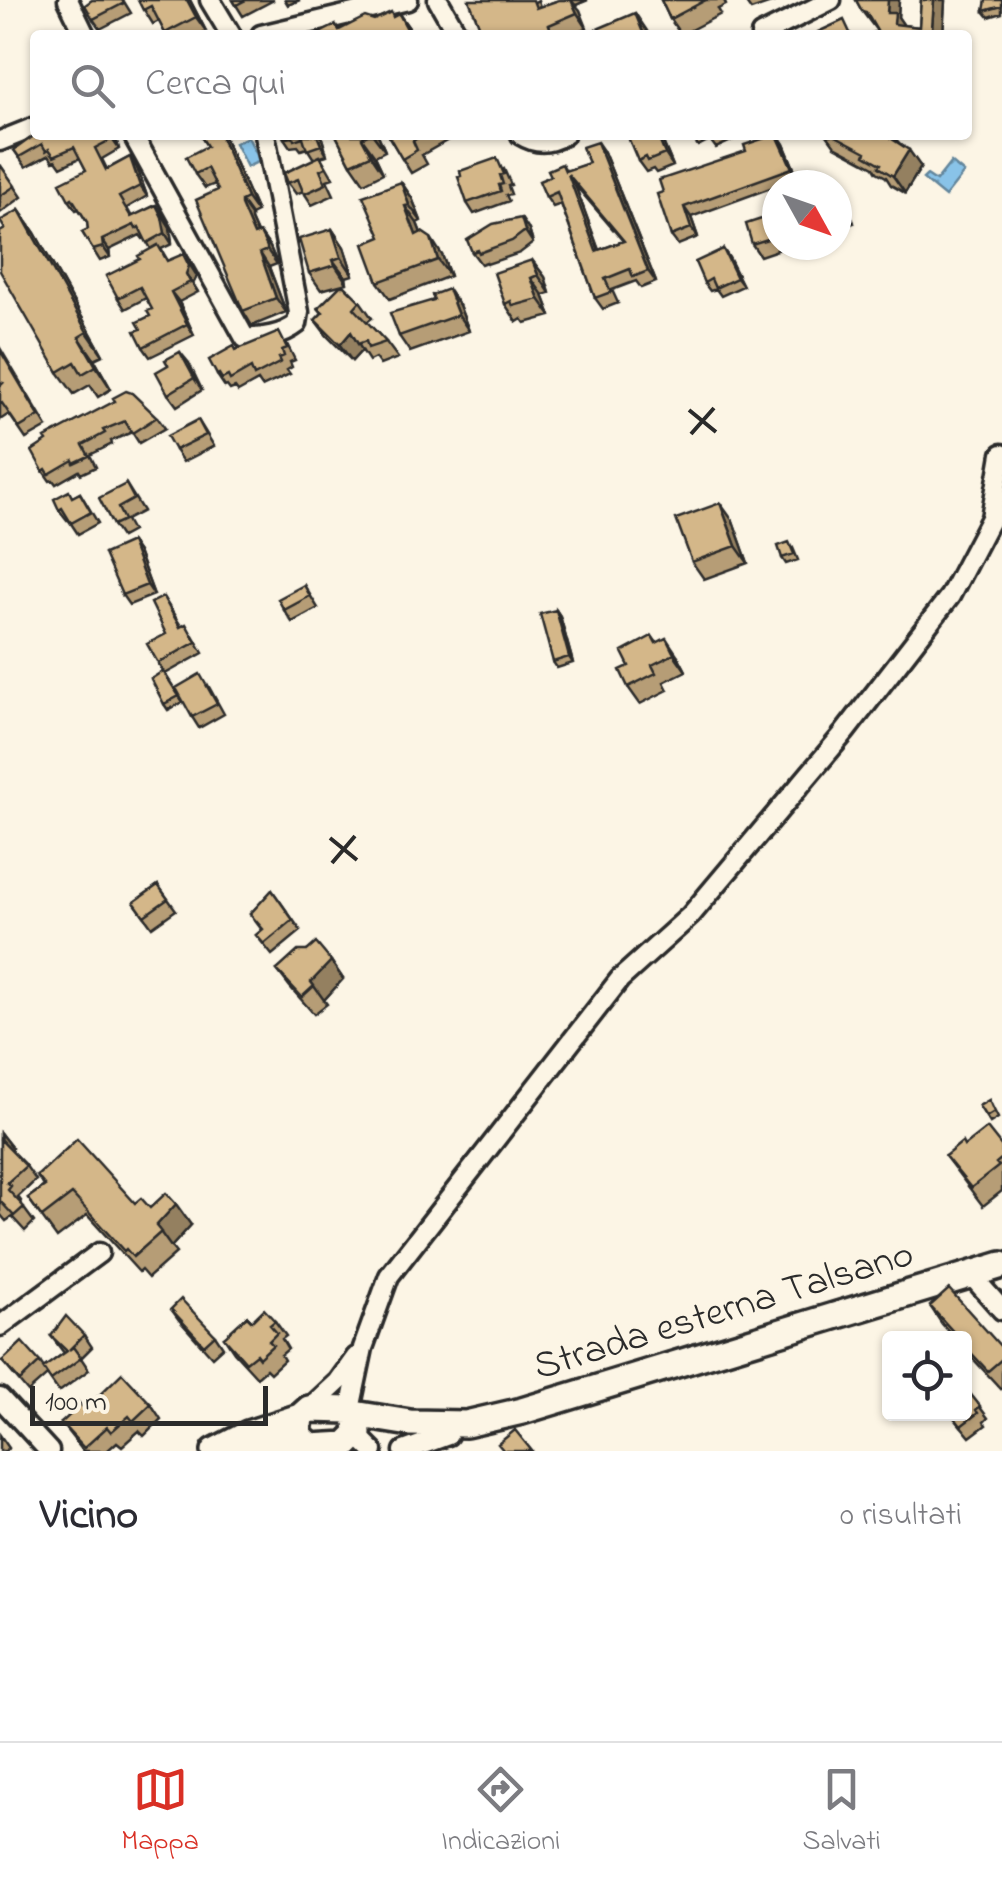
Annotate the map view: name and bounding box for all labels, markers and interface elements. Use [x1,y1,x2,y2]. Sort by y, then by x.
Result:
search box [30,30,972,140]
text: Cerca qui [145,57,286,113]
icon: search [65,58,120,113]
north arrow [762,170,852,260]
street label: Strada esterna Talsano [527,1226,921,1398]
map controls [882,1331,972,1421]
button: locate [882,1331,972,1421]
scale bar [30,1381,268,1426]
text: 100 m [45,1383,107,1424]
text: Vicino [40,1486,138,1547]
text: 0 risultati [840,1493,962,1540]
tab: Mappa [121,1762,199,1863]
tab: Indicazioni [441,1762,560,1863]
tab: Salvati [803,1762,881,1863]

